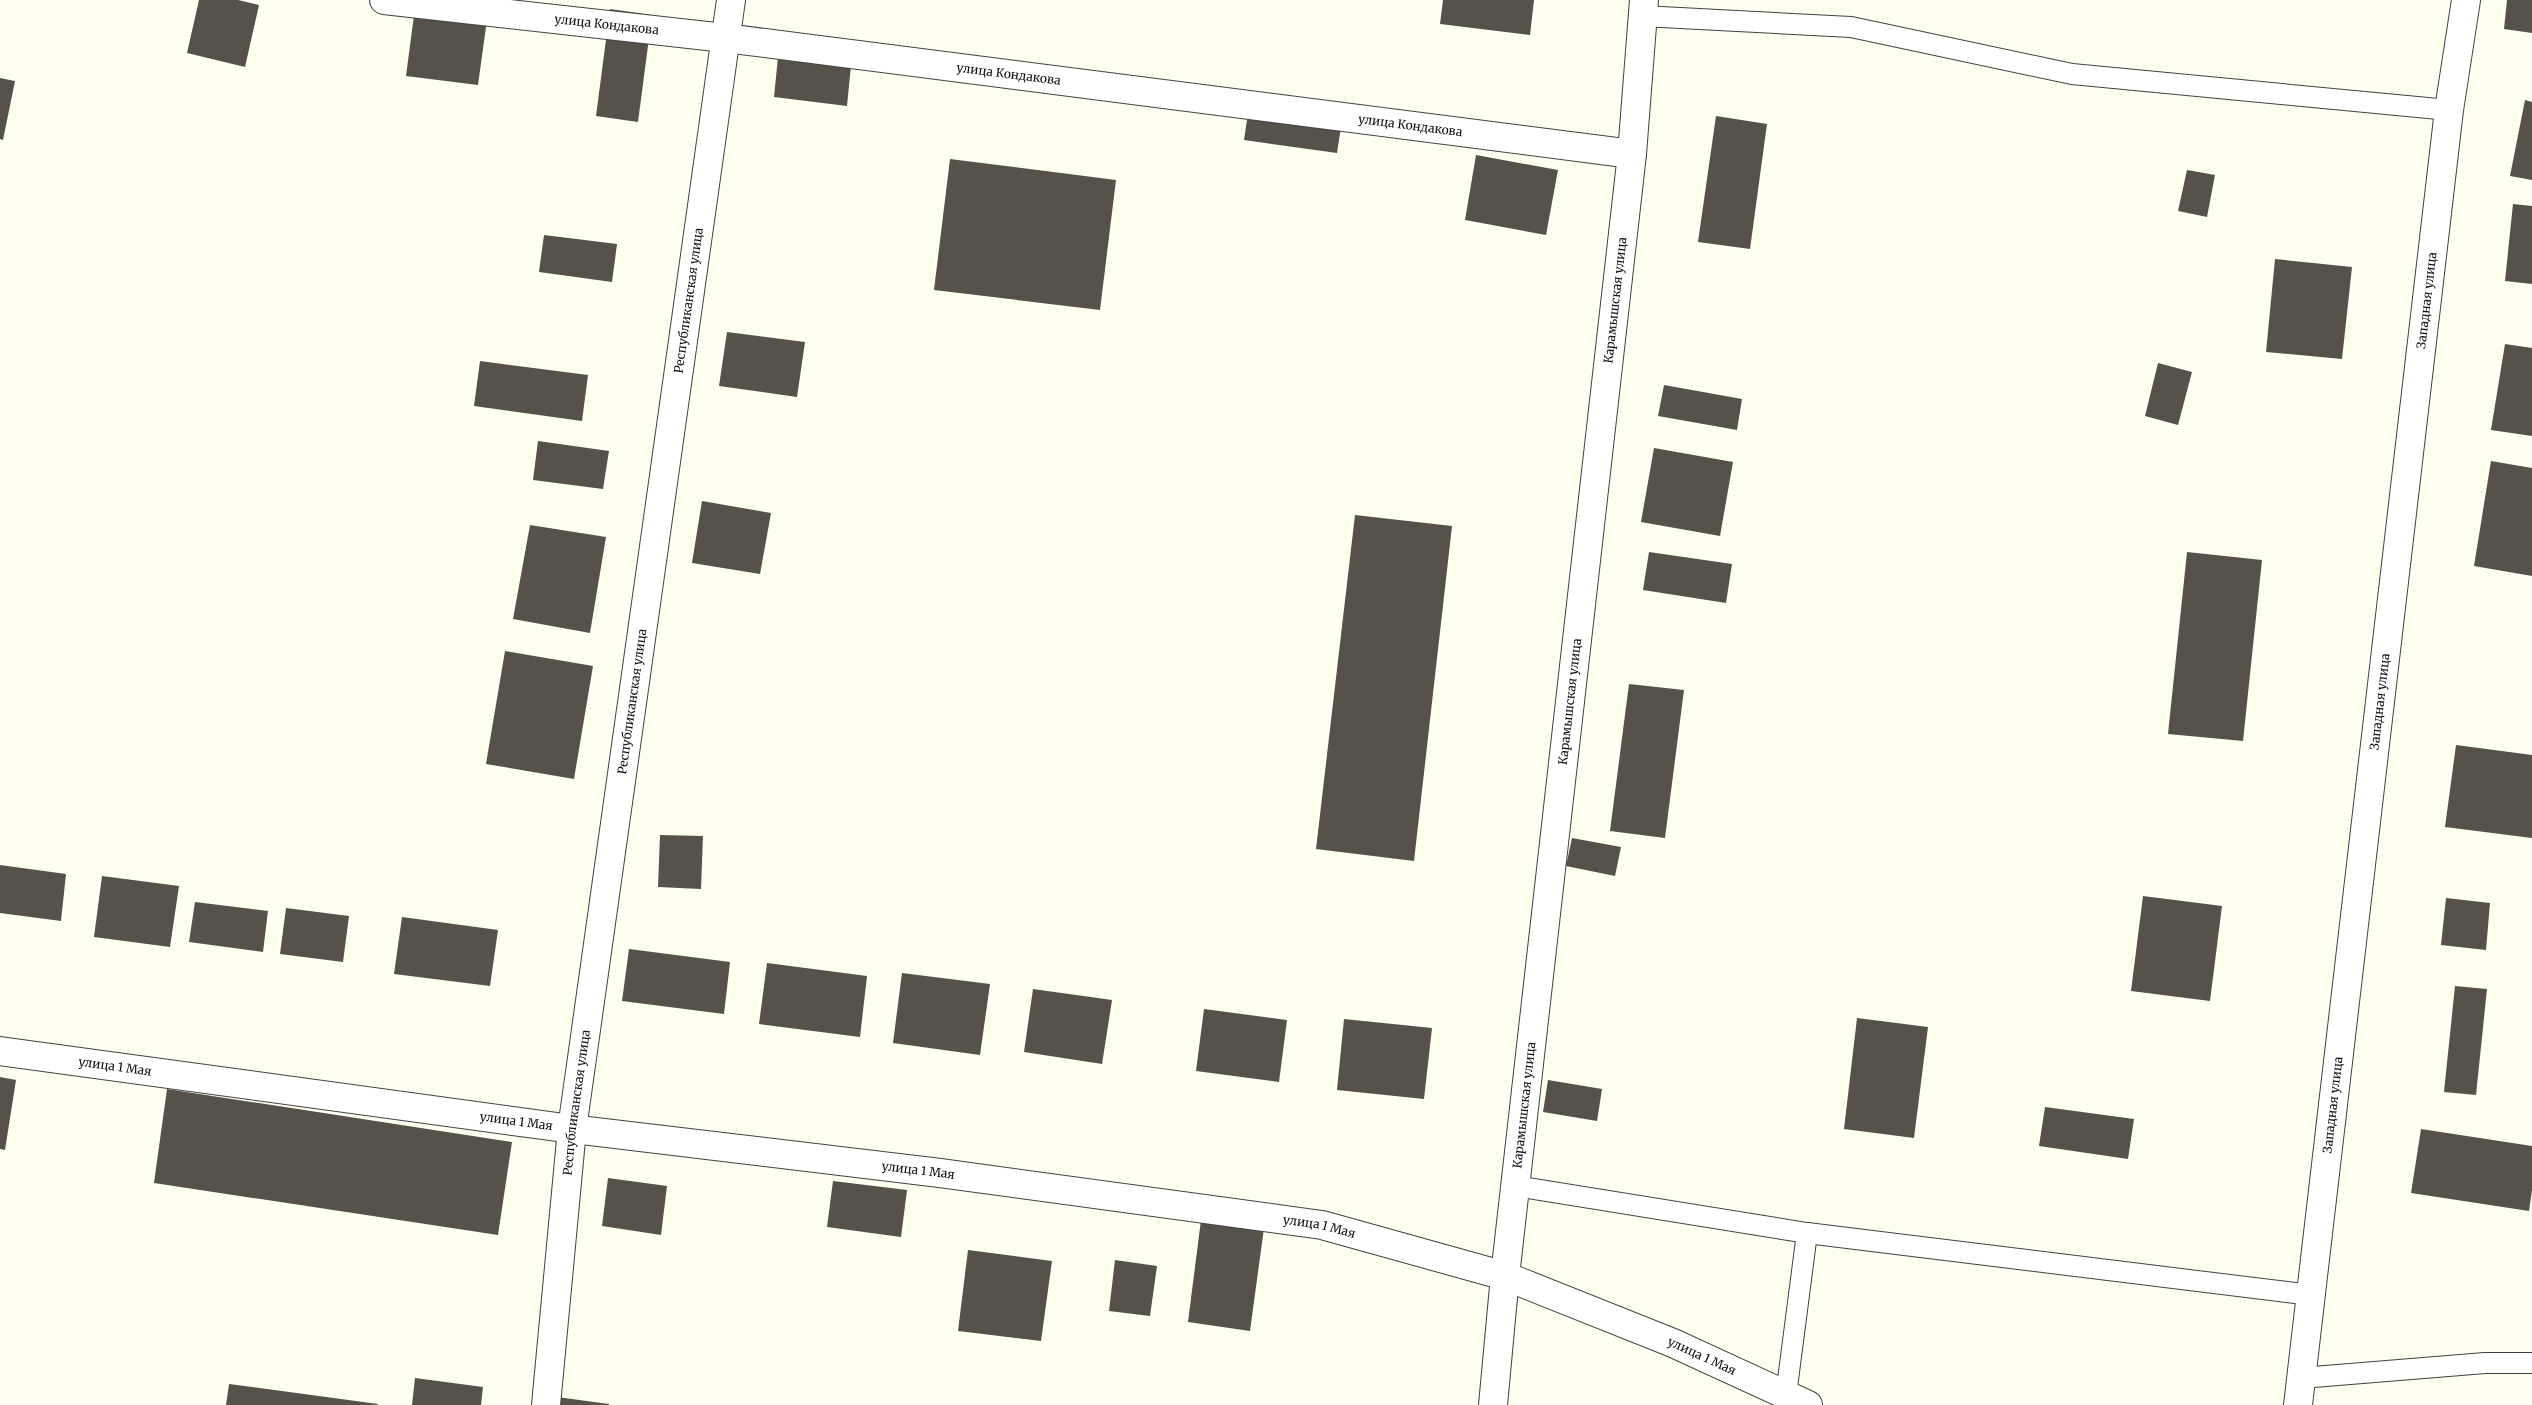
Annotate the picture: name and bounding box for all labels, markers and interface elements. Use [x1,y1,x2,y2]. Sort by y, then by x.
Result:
street label: улица Кондакова [554,11,660,38]
street label: улица Кондакова [956,60,1062,88]
street label: улица Кондакова [1357,111,1464,139]
street label: Республиканская улица [671,226,706,374]
street label: Карамышская улица [1600,236,1630,364]
street label: Западная улица [2413,251,2439,350]
street label: Республиканская улица [614,627,649,775]
street label: Карамышская улица [1555,637,1584,766]
street label: Западная улица [2366,652,2393,751]
street label: Республиканская улица [560,1028,593,1176]
street label: Карамышская улица [1509,1040,1539,1169]
street label: улица 1 Мая [78,1054,152,1079]
street label: Западная улица [2319,1055,2346,1154]
street label: улица 1 Мая [479,1108,554,1133]
street label: улица 1 Мая [881,1158,956,1182]
street label: улица 1 Мая [1282,1212,1357,1241]
street label: улица 1 Мая [1666,1334,1739,1378]

